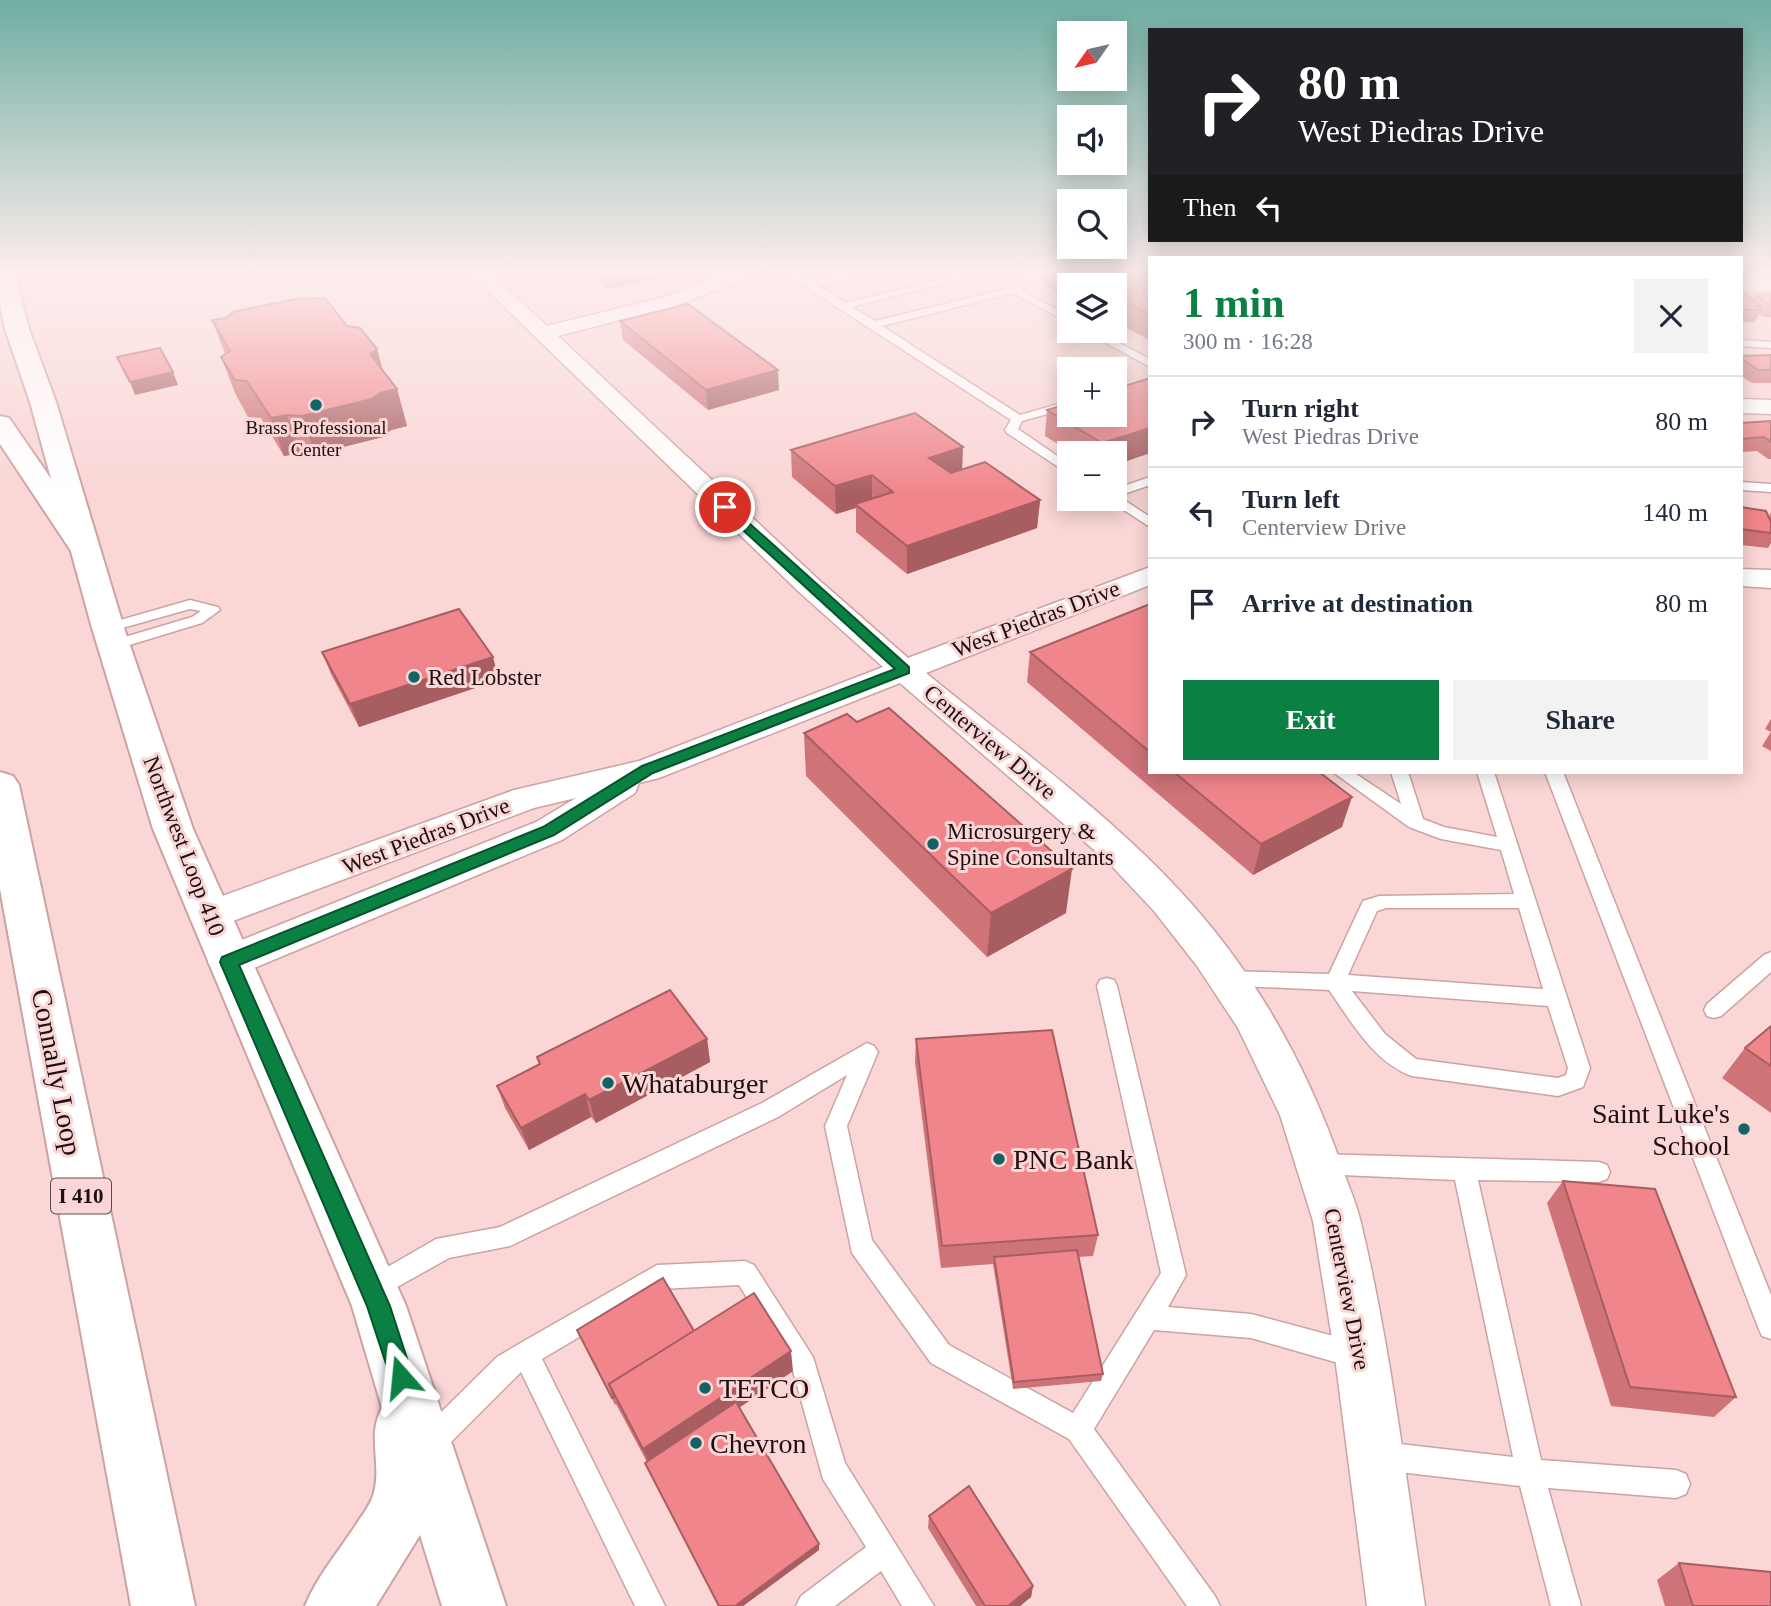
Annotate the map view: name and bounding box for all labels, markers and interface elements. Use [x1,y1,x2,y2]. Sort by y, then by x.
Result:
north arrow [1057,21,1127,91]
map controls [1057,21,1127,511]
text: 80 m [1298,55,1400,110]
icon: right [1183,56,1274,147]
button: sound [1057,105,1127,175]
text: West Piedras Drive [1298,113,1544,149]
button: search [1057,189,1127,259]
icon: left [1250,189,1288,227]
text: Then [1183,193,1236,222]
button: layers [1057,273,1127,343]
button: close [1634,279,1708,353]
text: 1 min [1183,280,1285,326]
text: 300 m · 16:28 [1183,329,1313,354]
button: + [1057,357,1127,427]
text: Turn right [1242,394,1359,423]
marker: Brass Professional Center [308,397,324,413]
icon: right [1183,403,1221,441]
text: 80 m [1655,407,1708,436]
place label: Brass Professional Center [246,417,386,460]
text: West Piedras Drive [1242,424,1419,449]
button: − [1057,441,1127,511]
pin [695,477,755,537]
text: Turn left [1242,485,1340,514]
icon: arrive [706,488,744,526]
icon: left [1183,494,1221,532]
text: 140 m [1642,498,1708,527]
text: Centerview Drive [1242,515,1406,540]
street label: West Piedras Drive [949,576,1123,662]
icon: arrive [1183,585,1221,623]
text: Arrive at destination [1242,589,1473,618]
text: 80 m [1655,589,1708,618]
place label: Red Lobster [428,665,541,690]
marker: Red Lobster [406,669,422,685]
street label: Centerview Drive [919,680,1061,804]
button: Exit [1183,680,1439,760]
button: Share [1453,680,1708,760]
street label: Northwest Loop 410 [138,753,230,939]
street label: West Piedras Drive [339,793,513,879]
place label: Microsurgery & Spine Consultants [947,819,1114,870]
marker: Microsurgery & Spine Consultants [925,836,941,852]
street label: Connally Loop [26,986,88,1158]
place label: Whataburger [622,1068,768,1099]
marker: Whataburger [600,1075,616,1091]
place label: Saint Luke's School [1592,1098,1730,1161]
marker: Saint Luke's School [1736,1121,1752,1137]
place label: PNC Bank [1013,1144,1134,1175]
marker: PNC Bank [991,1151,1007,1167]
road number: I 410 [51,1178,111,1214]
street label: Centerview Drive [1319,1206,1375,1372]
position arrow [364,1340,438,1414]
place label: TETCO [719,1373,809,1404]
marker: TETCO [697,1380,713,1396]
place label: Chevron [710,1428,806,1459]
marker: Chevron [688,1435,704,1451]

